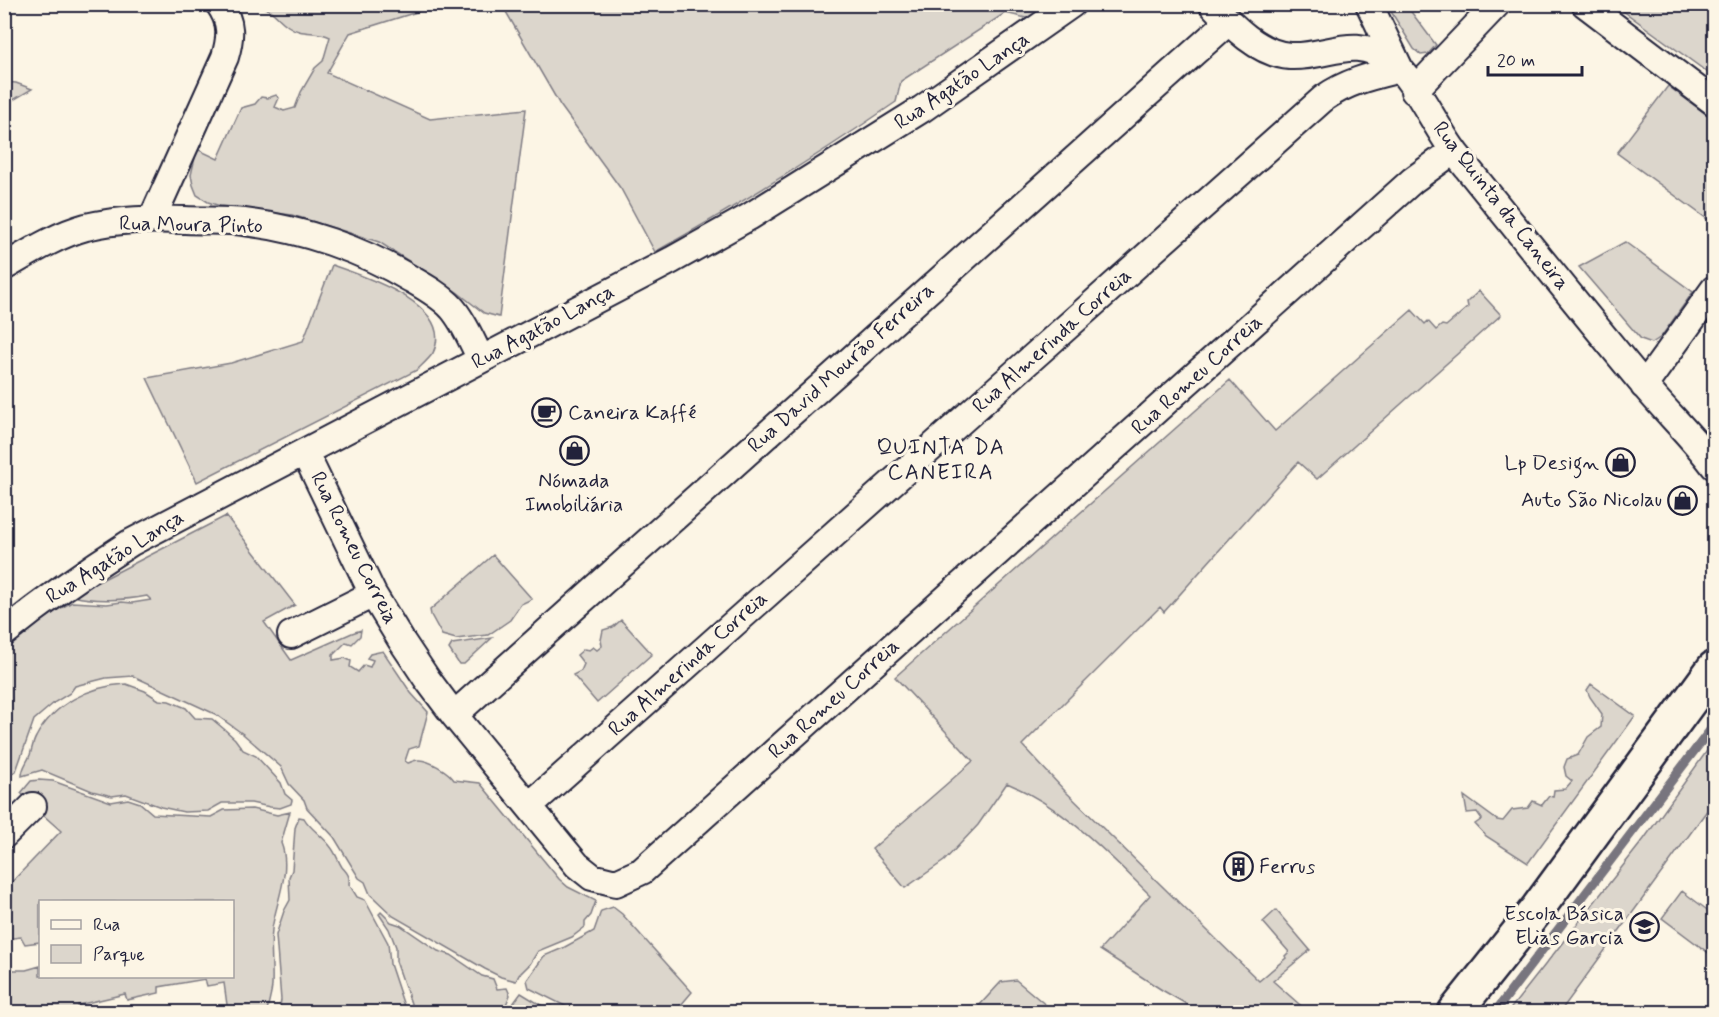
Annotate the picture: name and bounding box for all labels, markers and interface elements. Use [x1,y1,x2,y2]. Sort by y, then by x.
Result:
street label: Rua Agatão Lança [889,25,1035,137]
scale bar [1488,39,1582,77]
text: 20 m [1497,49,1535,73]
street label: Rua Quinta da Caneira [1426,116,1576,296]
street label: Rua Moura Pinto [119,210,263,240]
street label: Rua Almerinda Correia [966,262,1138,420]
street label: Rua David Mourão Ferreira [742,276,940,460]
street label: Rua Agatão Lança [467,278,619,376]
street label: Rua Romeu Correia [1125,308,1269,442]
cafe icon: Caneira Kaffé [531,397,563,429]
place label: Caneira Kaffé [568,399,696,427]
shop icon: Nómada Imobiliária [558,434,590,466]
district label: QUINTA DA CANEIRA [876,434,1006,487]
shop icon: Lp Design [1604,447,1636,479]
place label: Lp Design [1505,449,1600,479]
street label: Rua Romeu Correia [303,467,405,629]
place label: Nómada Imobiliária [525,467,623,519]
shop icon: Auto São Nicolau [1667,484,1699,516]
place label: Auto São Nicolau [1521,486,1662,514]
street label: Rua Agatão Lança [41,503,189,611]
street label: Rua Almerinda Correia [602,585,774,743]
street label: Rua Romeu Correia [762,632,906,766]
building icon: Ferrus [1222,851,1254,883]
place label: Ferrus [1259,853,1315,881]
legend [39,900,234,978]
place label: Escola Básica Elias Garcia [1504,900,1624,952]
school or university icon: Escola Básica Elias Garcia [1629,910,1661,942]
text: Rua [93,913,120,937]
text: Parque [93,943,145,967]

